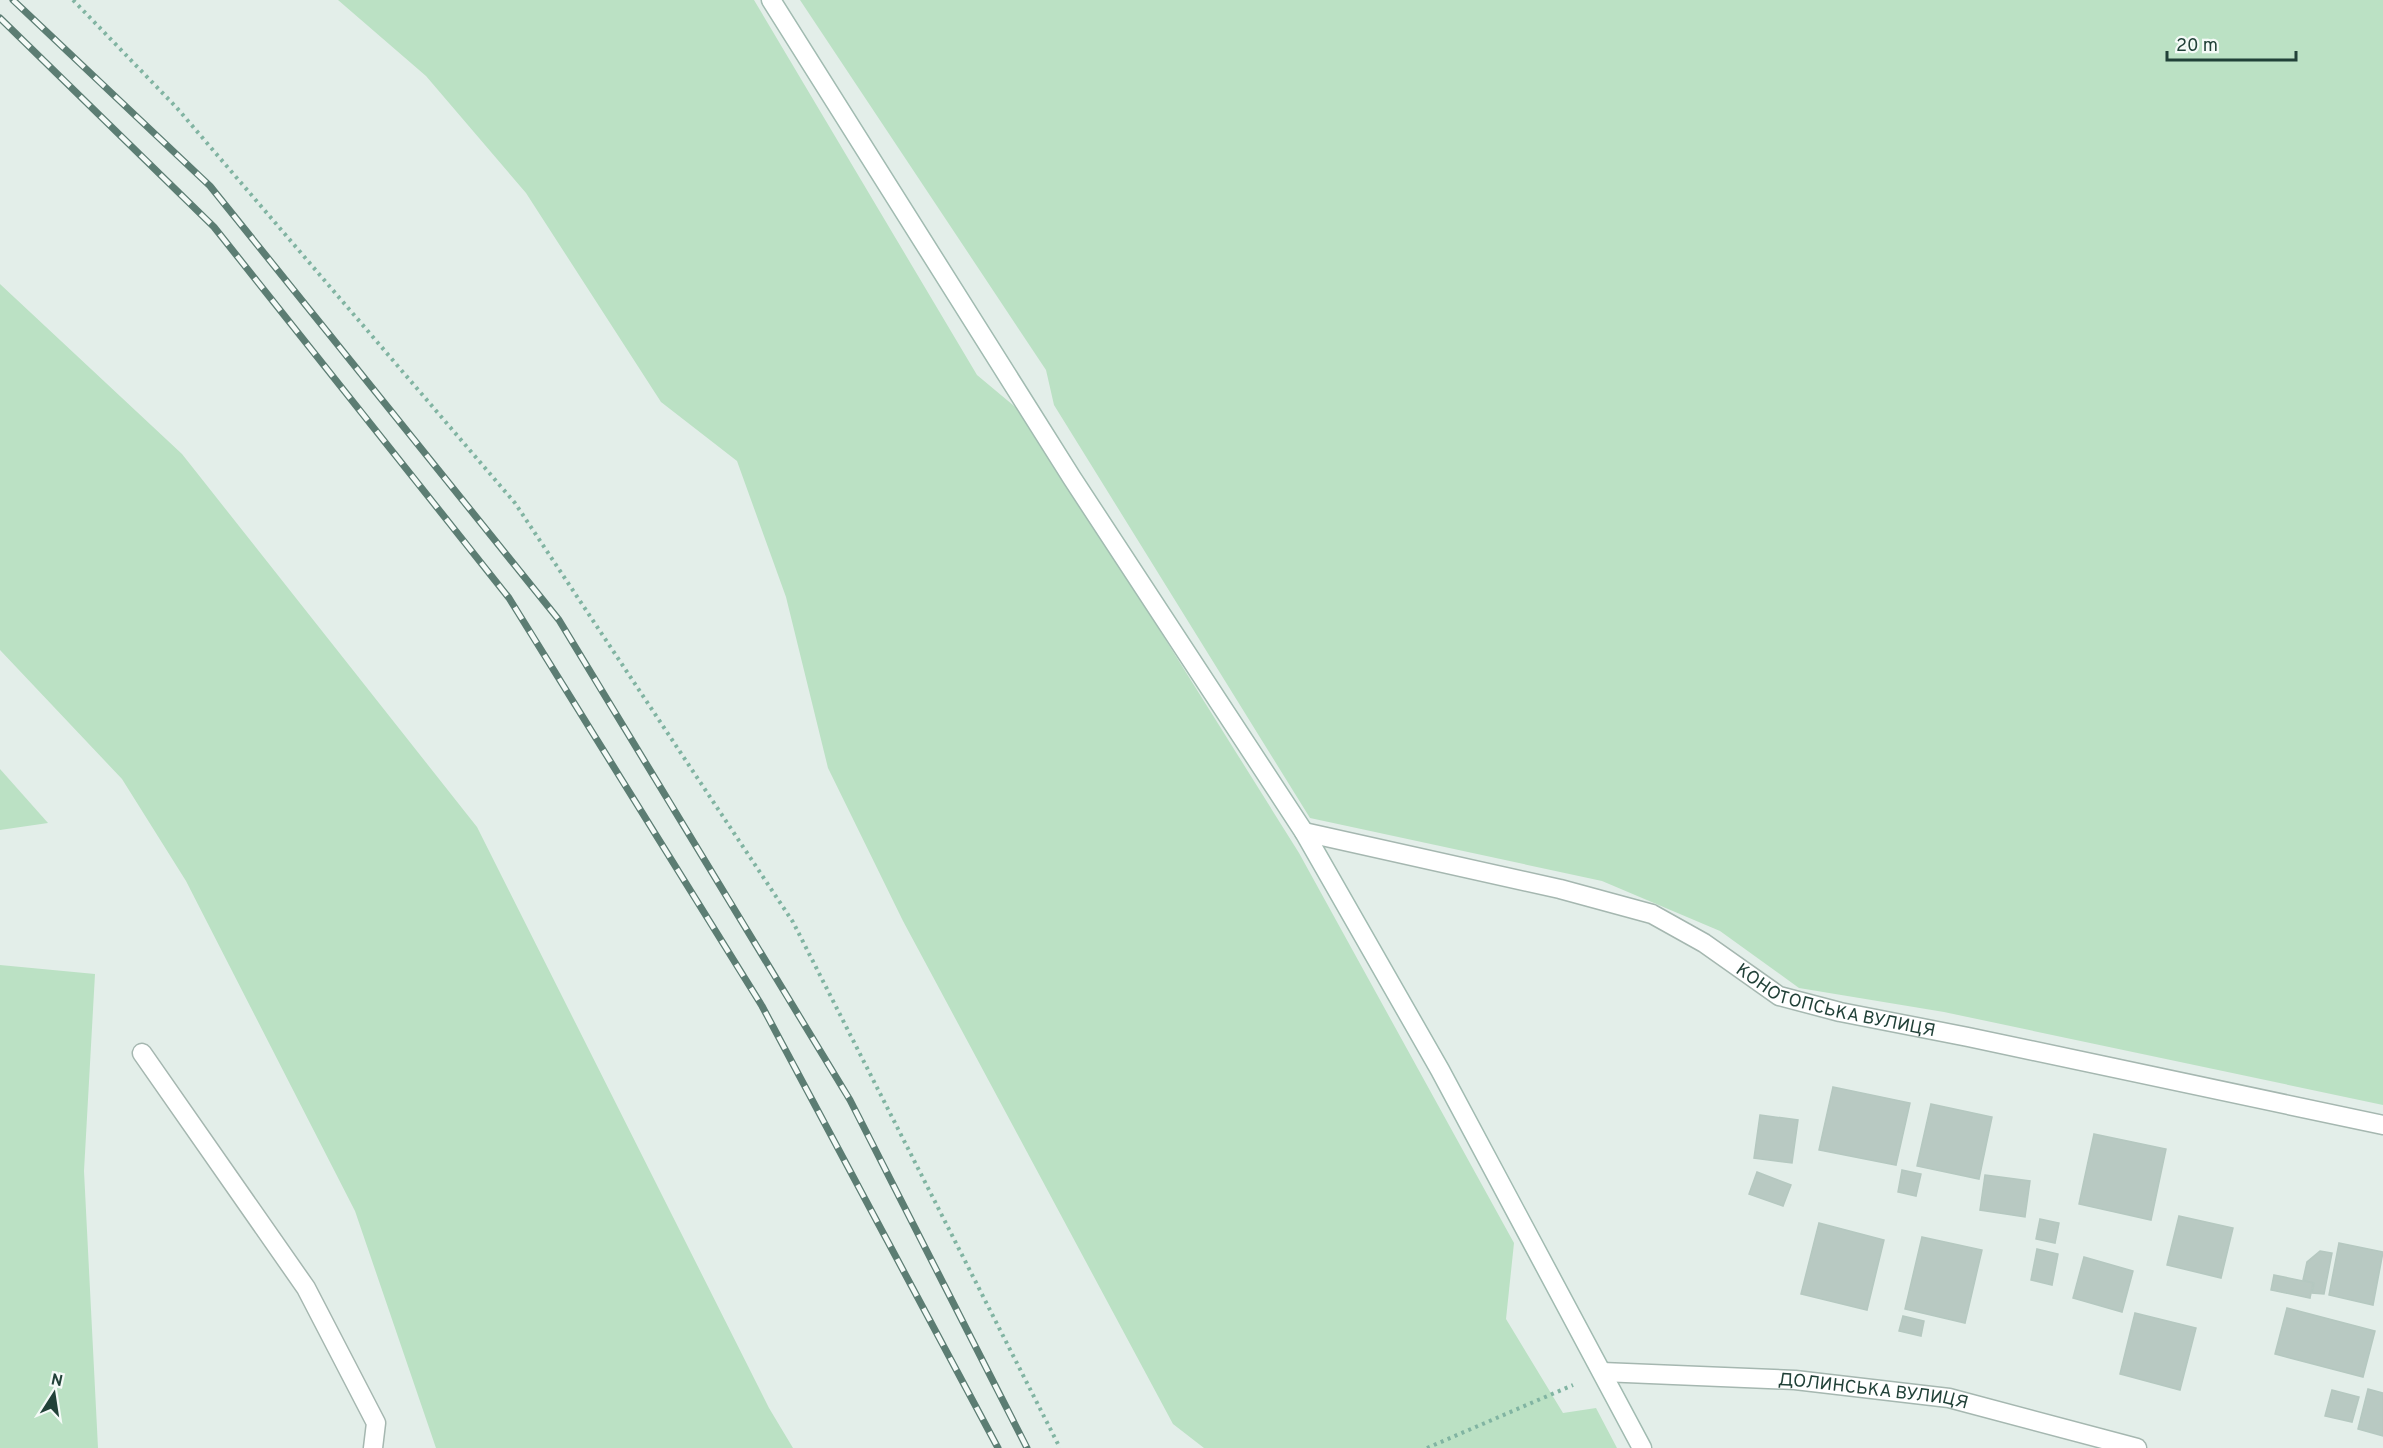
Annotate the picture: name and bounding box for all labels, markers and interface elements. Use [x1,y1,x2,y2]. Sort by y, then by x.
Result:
scale bar [2167,24,2296,62]
text: 20 m [2176,35,2218,58]
street label: КОНОТОПСЬКА ВУЛИЦЯ [1731,959,1937,1043]
north arrow [24,1364,84,1424]
street label: ДОЛИНСЬКА ВУЛИЦЯ [1777,1369,1971,1416]
text: N [49,1370,64,1392]

